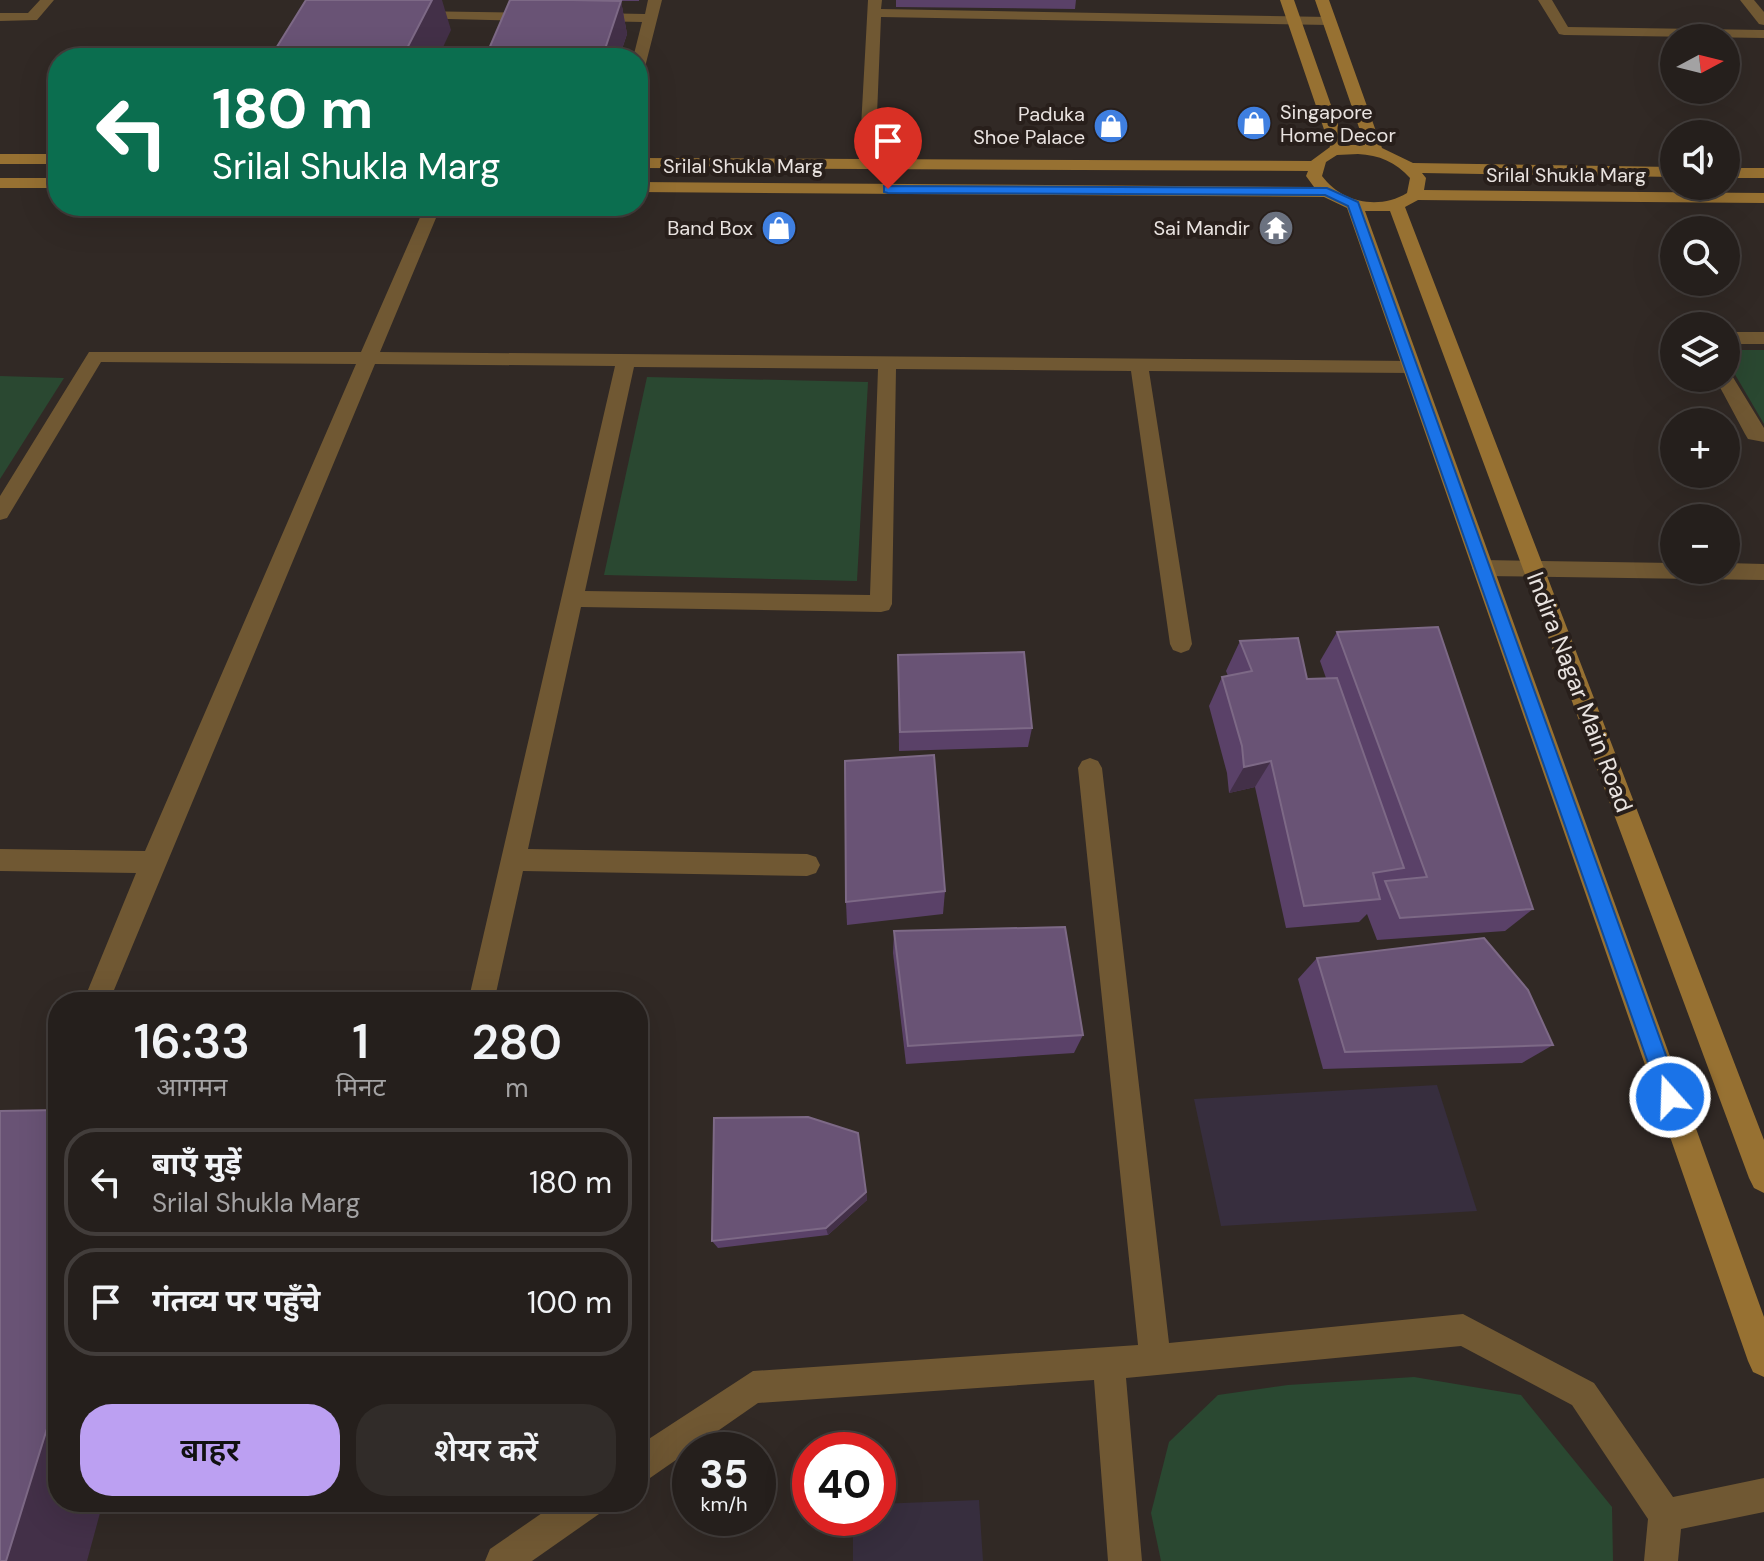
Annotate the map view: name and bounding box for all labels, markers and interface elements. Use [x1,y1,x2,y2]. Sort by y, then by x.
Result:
north arrow [1660,24,1740,104]
map controls [1660,24,1740,584]
text: 180 m [212,72,373,145]
icon: left [80,80,184,184]
place label: Singapore Home Decor [1280,99,1396,148]
place label: Paduka Shoe Palace [973,101,1085,150]
shop icon: Singapore Home Decor [1235,104,1273,142]
pin [854,107,922,189]
shop icon: Paduka Shoe Palace [1092,107,1130,145]
icon: arrive [866,119,910,163]
button: sound [1660,120,1740,200]
text: Srilal Shukla Marg [212,143,500,190]
street label: Srilal Shukla Marg [663,153,823,179]
street label: Srilal Shukla Marg [1486,162,1646,188]
shop icon: Band Box [760,209,798,247]
temple icon: Sai Mandir [1257,209,1295,247]
place label: Band Box [667,215,753,241]
place label: Sai Mandir [1153,215,1250,241]
button: search [1660,216,1740,296]
button: layers [1660,312,1740,392]
button: + [1660,408,1740,488]
button: − [1660,504,1740,584]
street label: Indira Nagar Main Road [1520,567,1640,817]
text: 16:33 [134,1010,250,1073]
text: 1 [352,1010,369,1073]
text: 280 [471,1011,562,1074]
position arrow [1628,1055,1712,1139]
text: आगमन [156,1070,227,1104]
text: मिनट [336,1070,386,1104]
text: m [505,1071,528,1105]
text: बाएँ मुड़ें [152,1144,241,1183]
icon: left [84,1160,128,1204]
text: 180 m [529,1163,612,1202]
text: Srilal Shukla Marg [152,1186,360,1220]
icon: arrive [84,1280,128,1324]
text: गंतव्य पर पहुँचे [152,1281,320,1320]
text: 100 m [527,1283,612,1322]
button: बाहर [80,1404,340,1496]
button: शेयर करें [356,1404,616,1496]
speed limit sign: 40 [792,1432,896,1536]
text: 35 [700,1448,749,1500]
text: km/h [700,1491,748,1517]

